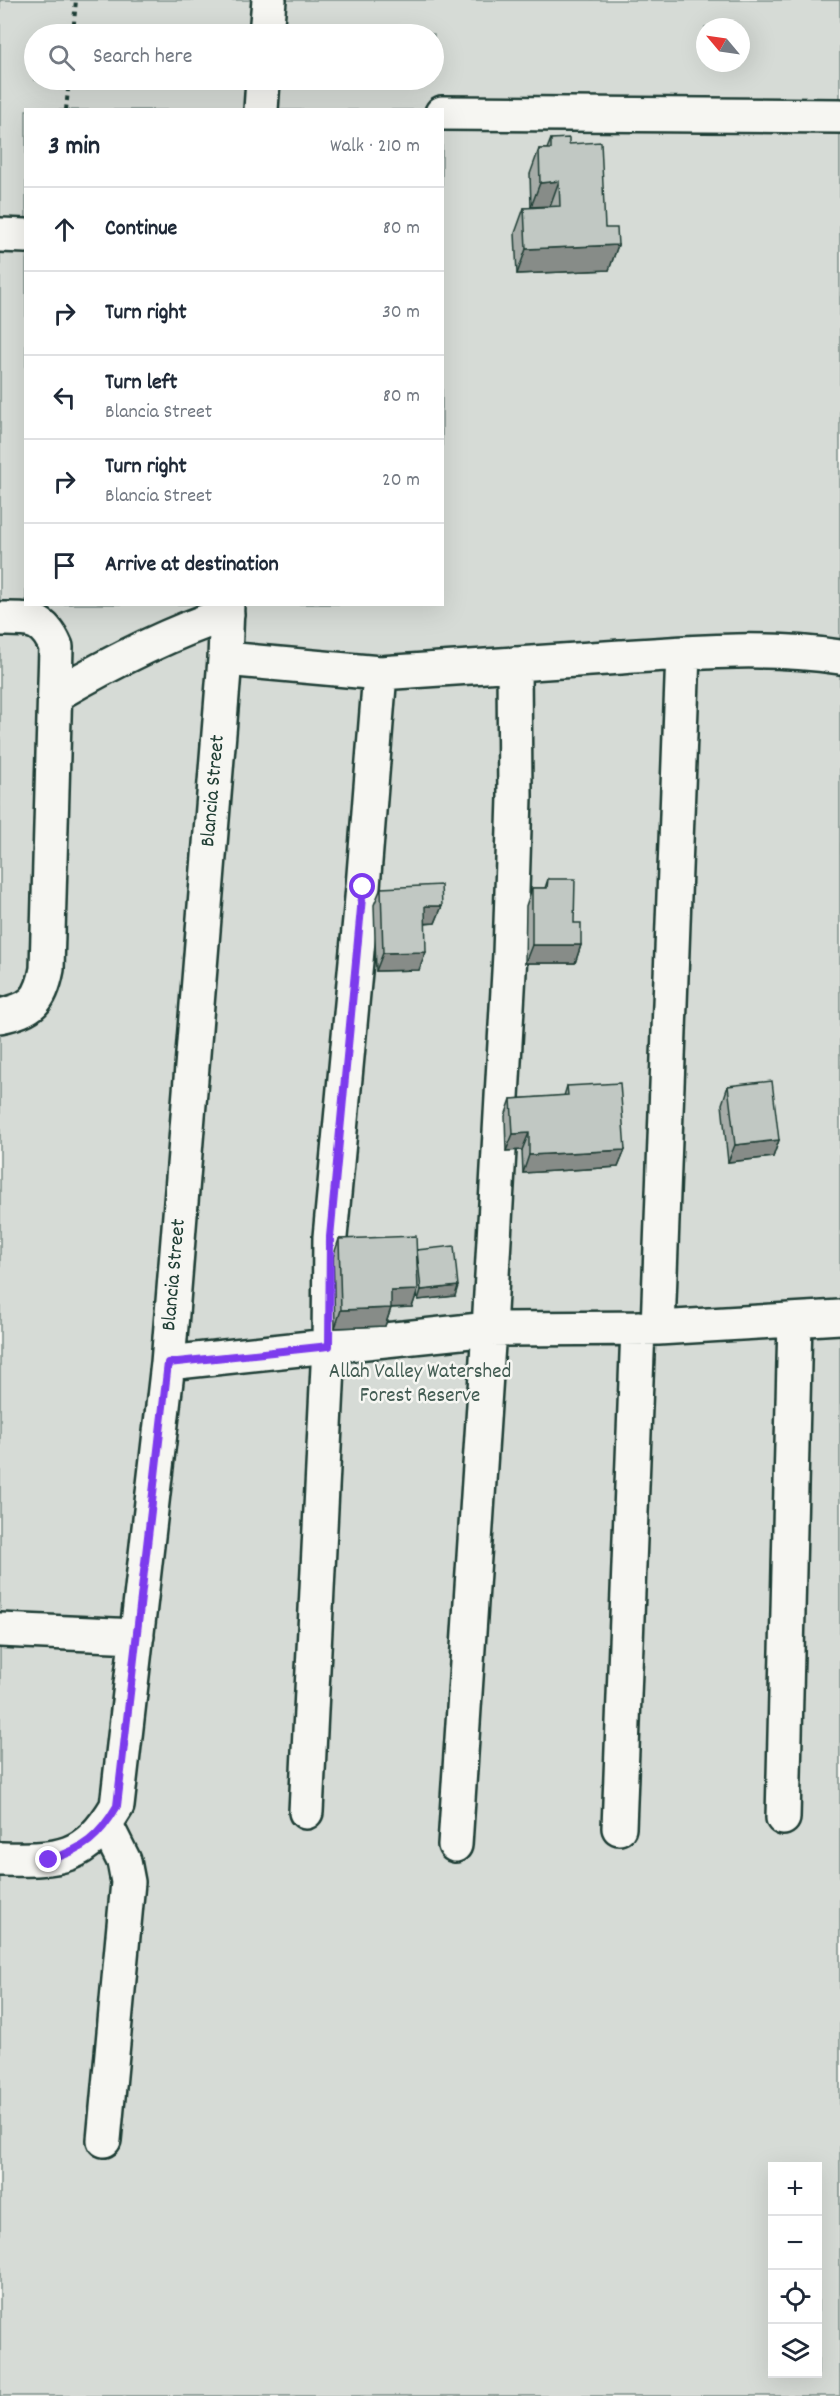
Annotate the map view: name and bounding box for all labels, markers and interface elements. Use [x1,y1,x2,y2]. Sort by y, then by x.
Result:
north arrow [696,18,750,72]
search box [24,24,444,90]
icon: search [45,41,78,74]
text: Search here [93,42,192,73]
text: 3 min [48,129,100,166]
text: Walk · 210 m [330,133,420,161]
icon: ahead [48,213,81,246]
text: Continue [105,214,177,245]
text: 80 m [383,215,420,243]
icon: right [48,297,81,330]
text: Turn right [105,298,187,329]
text: 30 m [382,299,420,327]
text: Turn left [105,368,177,399]
icon: left [48,381,81,414]
text: 80 m [383,383,420,411]
text: Blancia Street [105,399,212,427]
text: Turn right [105,452,187,483]
icon: right [48,465,81,498]
text: 20 m [382,467,420,495]
text: Blancia Street [105,483,212,511]
icon: arrive [48,549,81,582]
text: Arrive at destination [105,550,279,581]
street label: Blancia Street [194,733,234,848]
route start [349,873,375,899]
street label: Blancia Street [155,1217,195,1332]
park label: Allah Valley Watershed Forest Reserve [329,1358,511,1412]
route end [35,1846,61,1872]
map controls [768,2162,822,2378]
button: + [768,2162,822,2216]
button: − [768,2216,822,2270]
button: locate [768,2270,822,2324]
button: layers [768,2324,822,2378]

